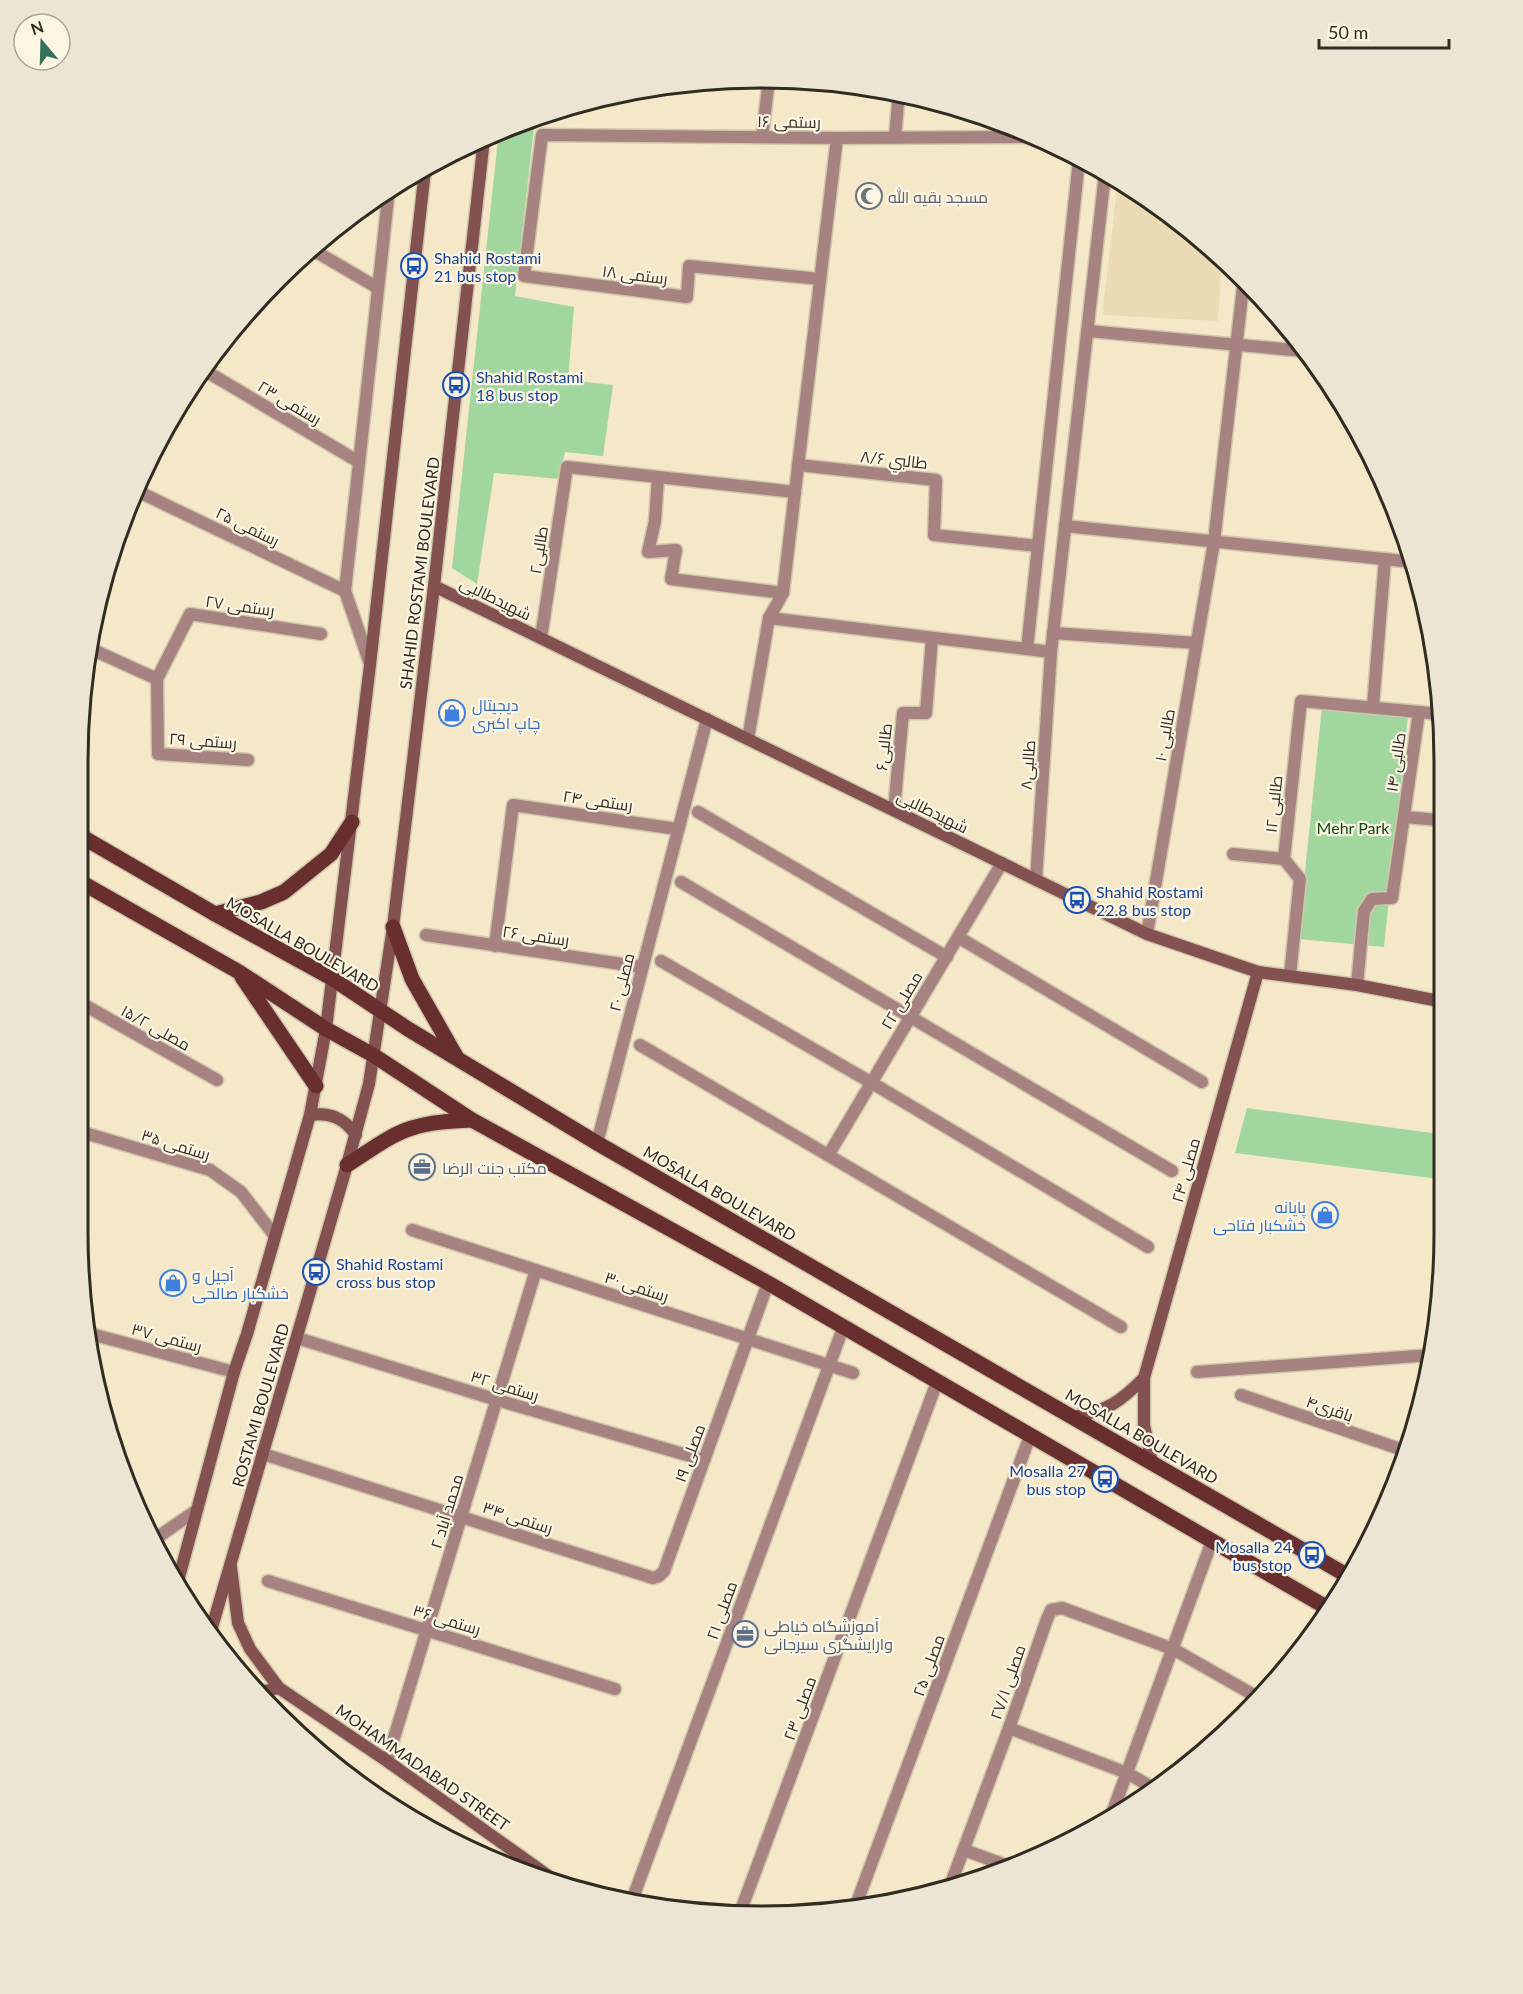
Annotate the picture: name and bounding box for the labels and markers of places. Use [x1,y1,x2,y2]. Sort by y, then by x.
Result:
mosque icon: مسجد بقیه الله [854,181,884,211]
place label: مسجد بقیه الله [888,187,988,207]
place label: Shahid Rostami 21 bus stop [434,248,541,285]
bus stop icon: Shahid Rostami 21 bus stop [399,251,429,281]
place label: Shahid Rostami 18 bus stop [476,367,583,404]
bus stop icon: Shahid Rostami 18 bus stop [441,370,471,400]
place label: دیجیتال چاپ اکبری [472,695,540,735]
shop icon: دیجیتال چاپ اکبری [437,698,467,728]
place label: Shahid Rostami 22.8 bus stop [1096,882,1203,919]
bus stop icon: Shahid Rostami 22.8 bus stop [1062,885,1092,915]
office icon: مكتب جنت الرضا [407,1152,437,1182]
place label: مكتب جنت الرضا [442,1158,547,1178]
place label: پایانه خشکبار فتاحی [1213,1197,1307,1236]
shop icon: پایانه خشکبار فتاحی [1310,1200,1340,1230]
place label: Shahid Rostami cross bus stop [336,1254,443,1291]
bus stop icon: Shahid Rostami cross bus stop [301,1257,331,1287]
place label: آجیل و خشکبار صالحی [192,1265,289,1304]
shop icon: آجیل و خشکبار صالحی [158,1268,188,1298]
place label: Mosalla 27 bus stop [1009,1461,1086,1498]
bus stop icon: Mosalla 27 bus stop [1090,1464,1120,1494]
place label: Mosalla 24 bus stop [1215,1537,1292,1574]
bus stop icon: Mosalla 24 bus stop [1297,1540,1327,1570]
place label: آموزشگاه خیاطی وارایشگری سیرجانی [764,1616,893,1655]
office icon: آموزشگاه خیاطی وارایشگری سیرجانی [730,1619,760,1649]

